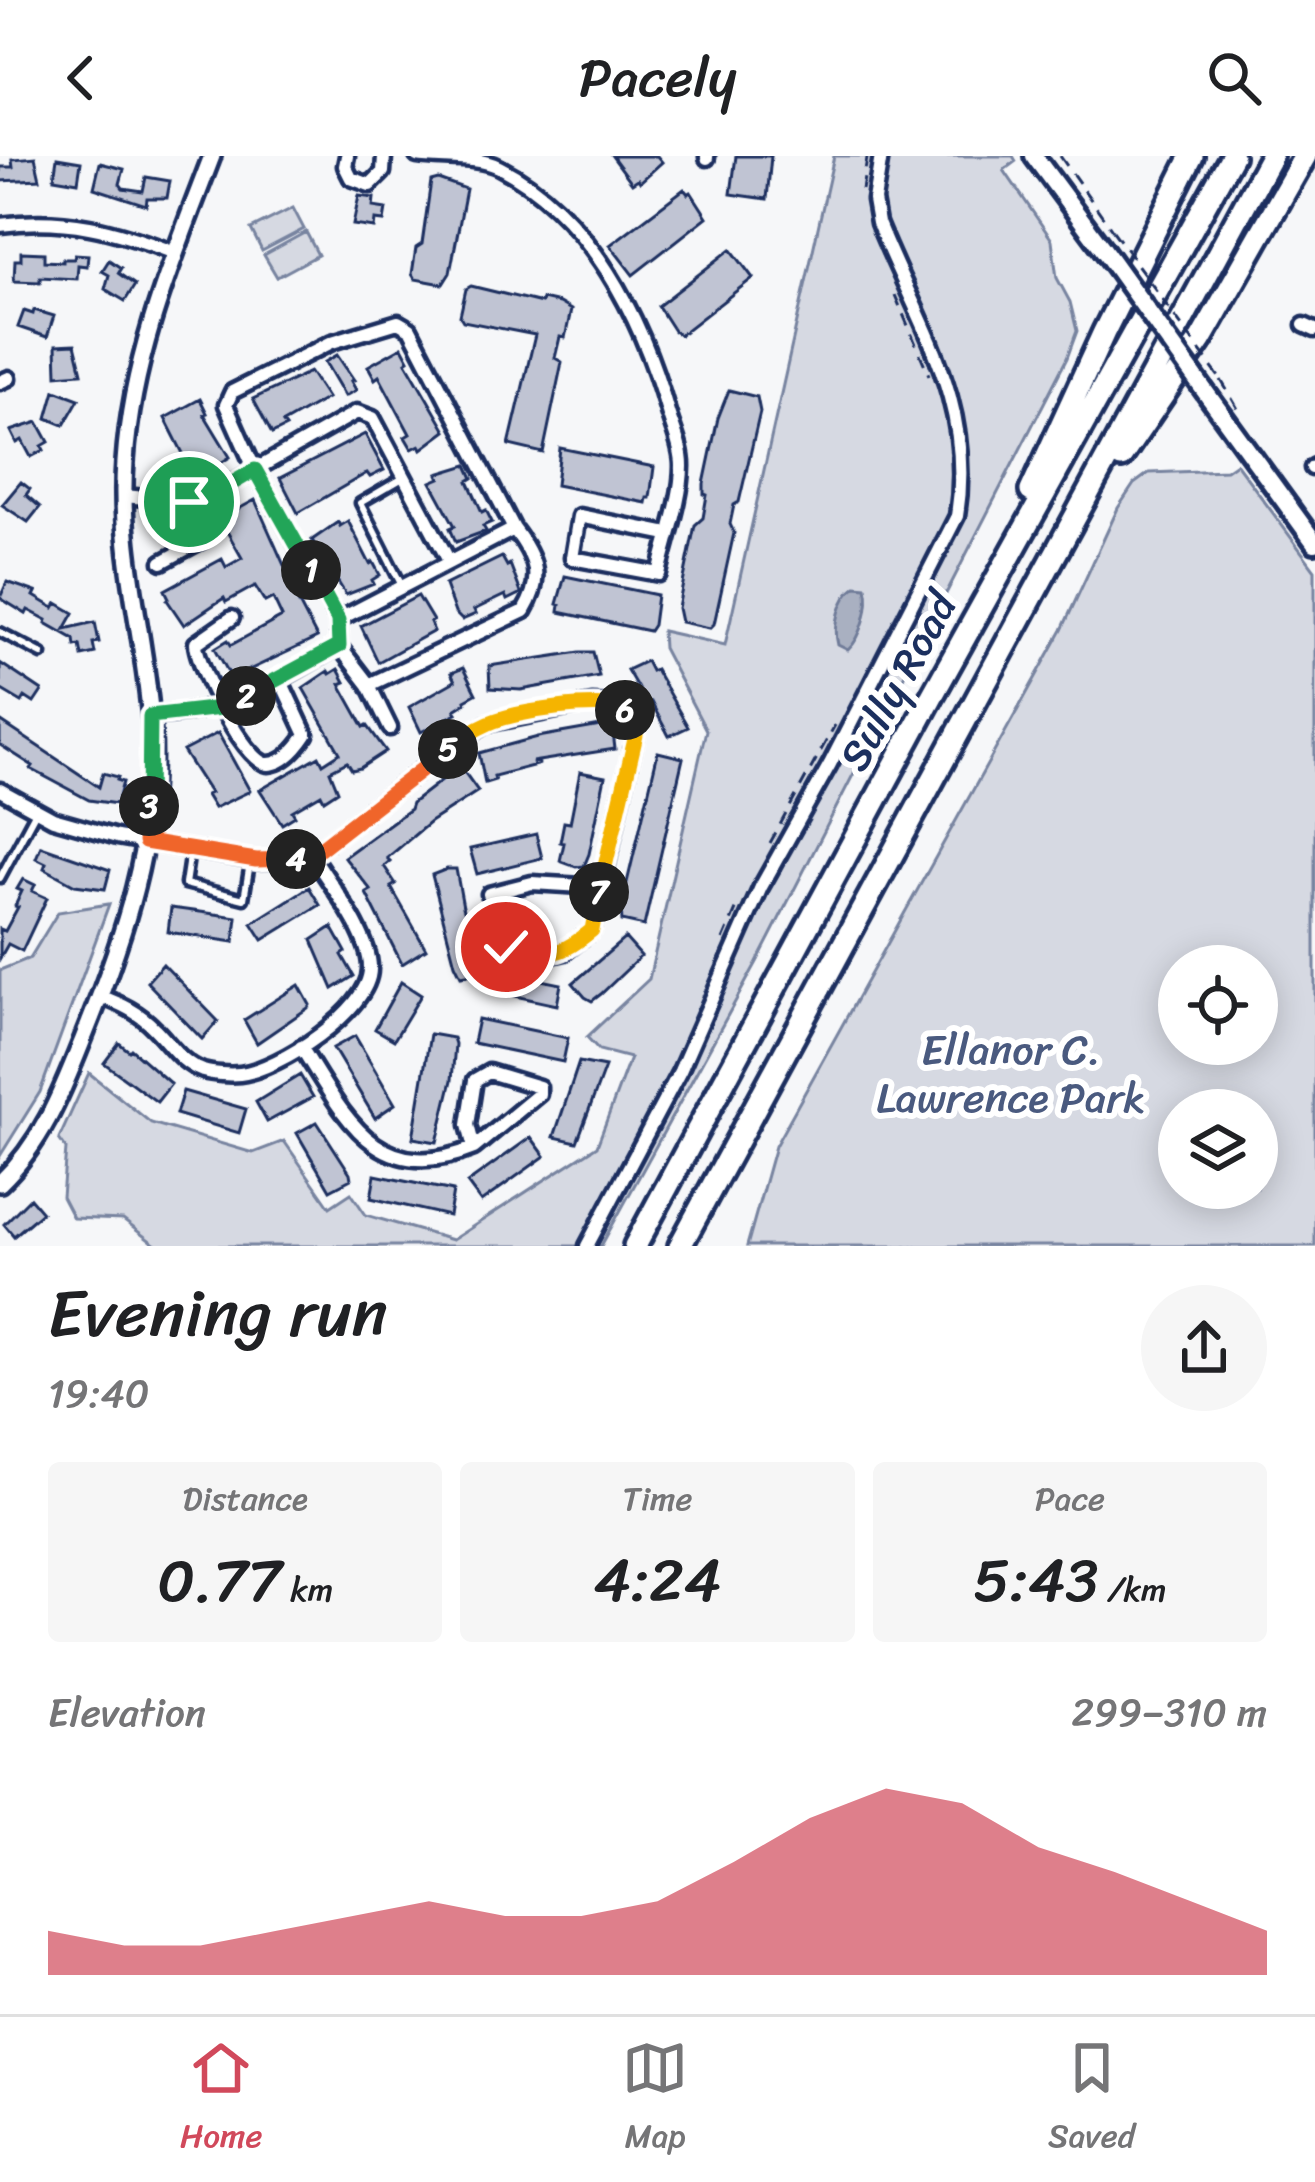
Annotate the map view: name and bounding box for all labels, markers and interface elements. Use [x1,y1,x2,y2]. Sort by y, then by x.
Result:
text: Pacely [579,30,736,126]
icon: back [48,45,114,111]
icon: search [1201,45,1267,111]
pin [138,451,240,553]
icon: arrive [156,469,222,535]
pin: 1 [281,540,341,600]
text: 1 [304,541,318,599]
street label: Sully Road [818,576,979,785]
pin: 2 [216,666,276,726]
text: 2 [236,667,256,725]
pin: 6 [595,680,655,740]
text: 6 [616,681,634,739]
pin: 5 [418,719,478,779]
text: 5 [438,720,458,778]
pin: 3 [119,776,179,836]
text: 3 [140,777,158,835]
pin: 4 [266,829,326,889]
text: 4 [286,830,306,888]
pin: 7 [569,862,629,922]
text: 7 [590,863,608,921]
pin [455,896,557,998]
icon: check [473,914,539,980]
map controls [1158,945,1278,1209]
button: locate [1158,945,1278,1065]
park label: Ellanor C. Lawrence Park [876,1013,1146,1135]
button: layers [1158,1089,1278,1209]
text: Evening run [48,1255,388,1372]
button: share [1141,1285,1267,1411]
text: 19:40 [48,1359,149,1428]
text: Distance [183,1470,308,1528]
text: Time [623,1470,692,1528]
text: Pace [1035,1470,1105,1528]
text: 0.77 [157,1528,282,1634]
text: 4:24 [594,1528,721,1634]
text: 5:43 [973,1528,1099,1634]
text: km [282,1561,333,1619]
text: /km [1099,1561,1166,1619]
text: Elevation [48,1678,206,1747]
text: 299–310 m [1072,1678,1267,1747]
tab: Home [180,2035,262,2165]
tab: Map [622,2035,688,2165]
tab: Saved [1048,2035,1135,2165]

